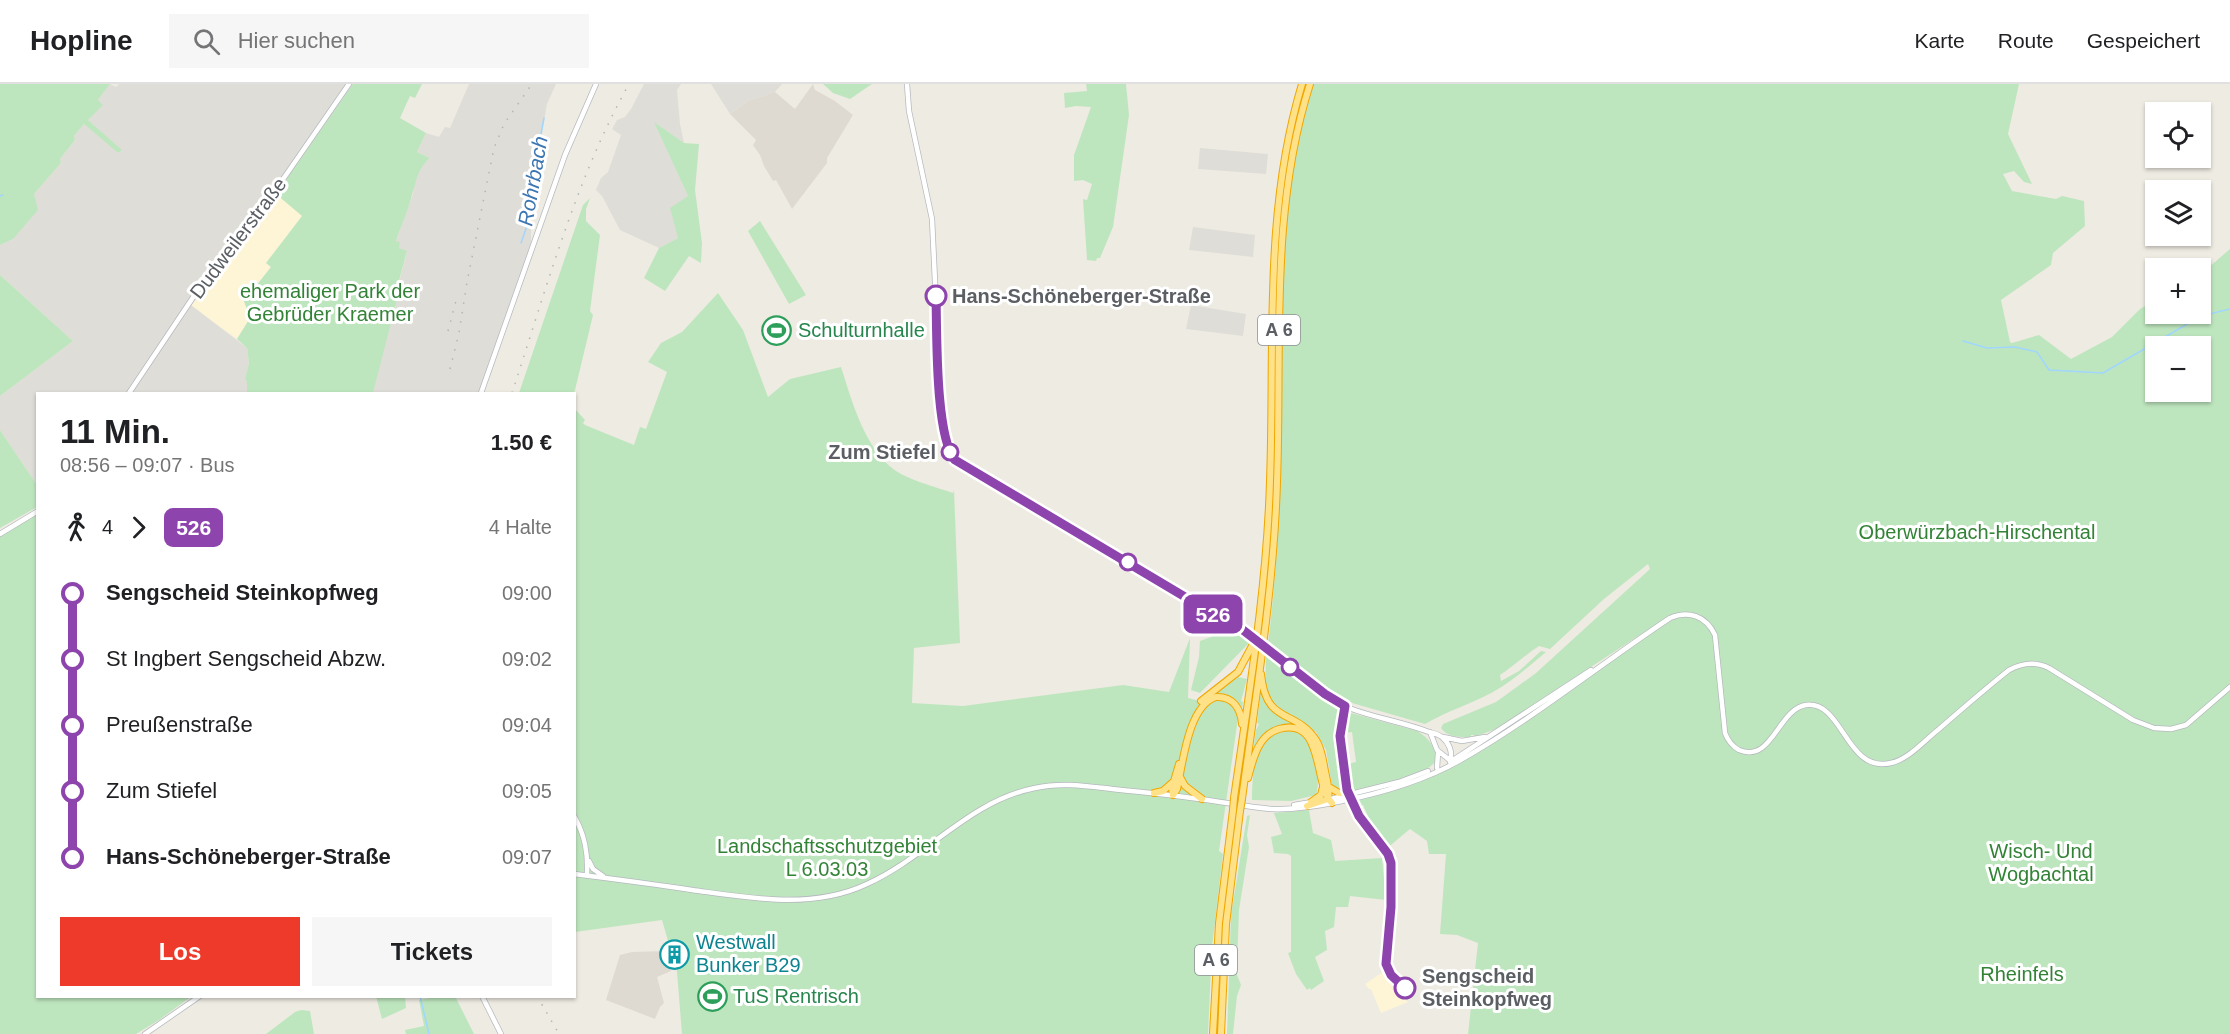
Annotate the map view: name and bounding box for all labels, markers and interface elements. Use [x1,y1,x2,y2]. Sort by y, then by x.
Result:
search box [169,14,589,68]
text: Hopline [30,25,133,56]
icon: search [190,25,223,58]
text: Hier suchen [238,28,355,53]
text: Karte [1915,29,1965,52]
text: Route [1998,29,2054,52]
text: Gespeichert [2087,29,2200,52]
map controls [2145,102,2211,402]
button: locate [2145,102,2211,168]
water label: Rohrbach [513,134,552,228]
street label: Dudweilerstraße [185,173,291,303]
button: layers [2145,180,2211,246]
button: + [2145,258,2211,324]
park label: ehemaliger Park der Gebrüder Kraemer [240,280,420,325]
marker: Hans-Schöneberger-Straße [925,285,947,307]
place label: Hans-Schöneberger-Straße [952,285,1211,307]
sports icon: Schulturnhalle [761,314,793,346]
road number: A 6 [1258,315,1300,345]
place label: Schulturnhalle [798,319,925,341]
button: − [2145,336,2211,402]
text: 11 Min. [60,413,170,450]
text: 1.50 € [491,430,552,455]
place label: Zum Stiefel [828,441,936,463]
marker: Zum Stiefel [941,443,959,461]
text: 08:56 – 09:07 · Bus [60,454,235,476]
icon: walk [60,511,93,544]
icon: forward [122,511,155,544]
text: 4 [102,516,113,538]
text: 526 [176,516,211,539]
text: 4 Halte [489,516,552,538]
park label: Oberwürzbach-Hirschental [1859,521,2095,543]
unlabelled marker [1119,553,1137,571]
text: Sengscheid Steinkopfweg [106,580,379,605]
text: 09:00 [502,582,552,604]
line badge: 526 [1178,594,1248,634]
text: 526 [1195,603,1231,626]
text: St Ingbert Sengscheid Abzw. [106,646,386,671]
text: 09:02 [502,648,552,670]
unlabelled marker [1281,658,1299,676]
text: Preußenstraße [106,712,253,737]
text: 09:04 [502,714,552,736]
text: Zum Stiefel [106,778,217,803]
text: 09:05 [502,780,552,802]
park label: Landschaftsschutzgebiet L 6.03.03 [717,835,938,880]
park label: Wisch- Und Wogbachtal [1988,840,2094,885]
text: Hans-Schöneberger-Straße [106,844,391,869]
text: 09:07 [502,846,552,868]
button: Los [60,917,300,986]
button: Tickets [312,917,552,986]
place label: Westwall Bunker B29 [696,931,801,976]
building icon: Westwall Bunker B29 [659,938,691,970]
road number: A 6 [1195,945,1237,975]
park label: Rheinfels [1980,963,2064,985]
place label: Sengscheid Steinkopfweg [1422,965,1552,1010]
marker: Sengscheid Steinkopfweg [1394,977,1416,999]
sports icon: TuS Rentrisch [696,980,728,1012]
place label: TuS Rentrisch [733,985,859,1007]

